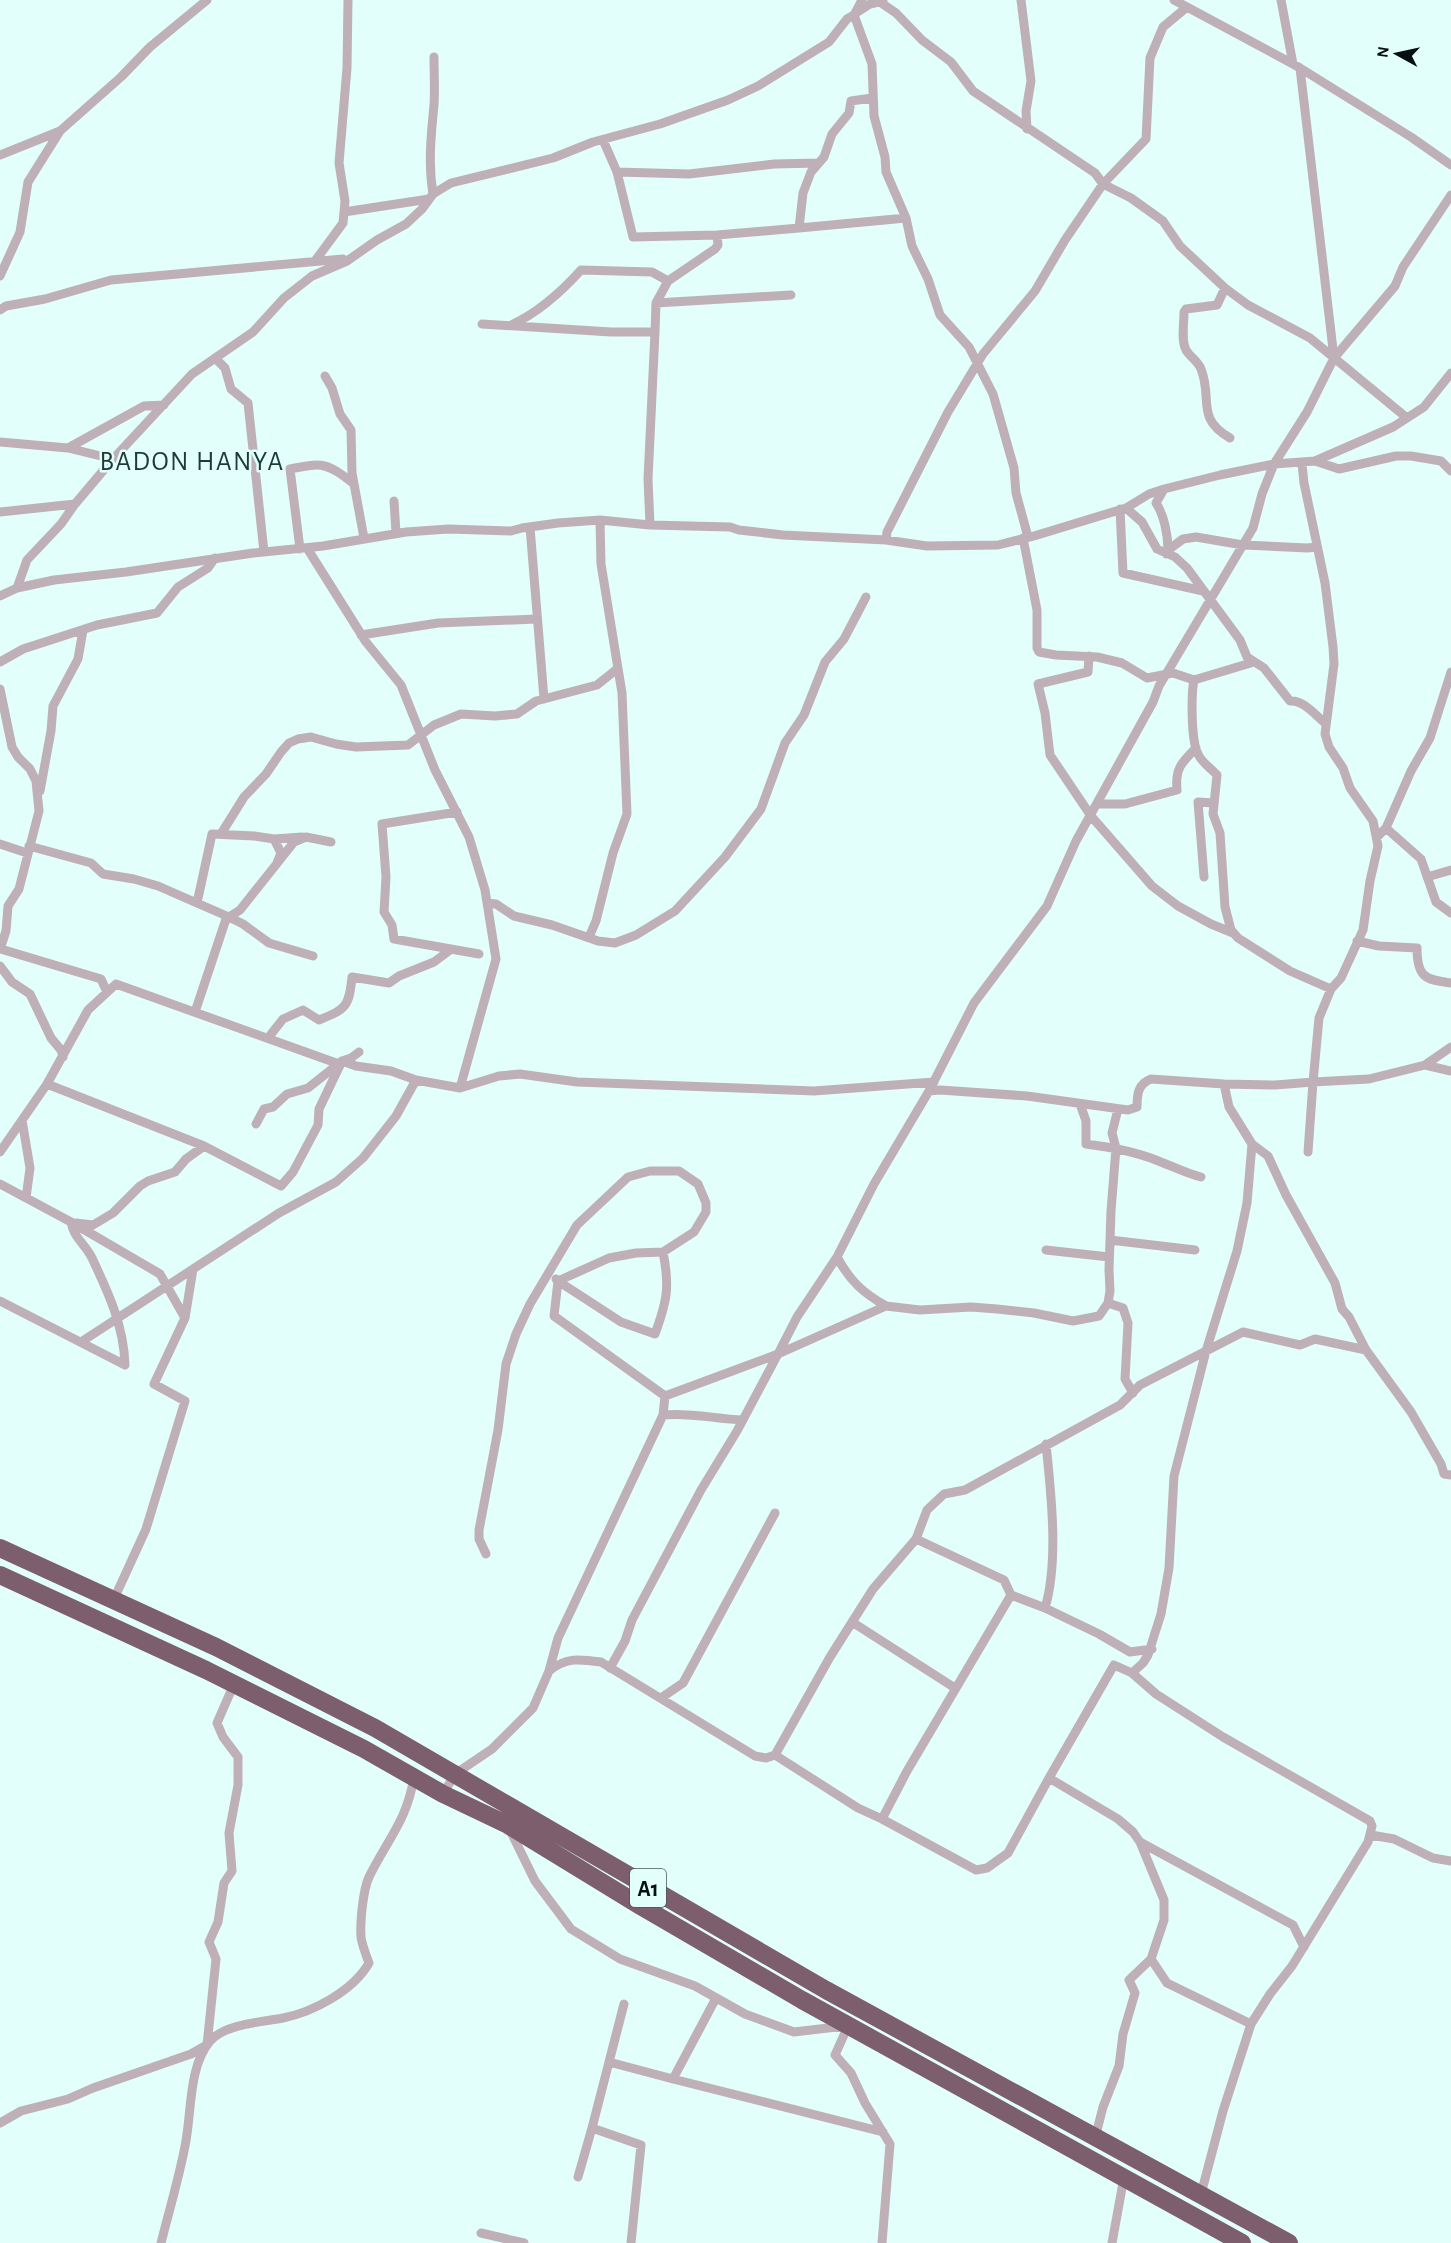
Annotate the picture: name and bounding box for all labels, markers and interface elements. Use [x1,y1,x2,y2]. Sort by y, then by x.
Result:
north arrow [1367,24,1427,84]
text: N [1374,45,1392,59]
district label: BADON HANYA [99,448,285,475]
road number: A1 [630,1869,666,1907]

